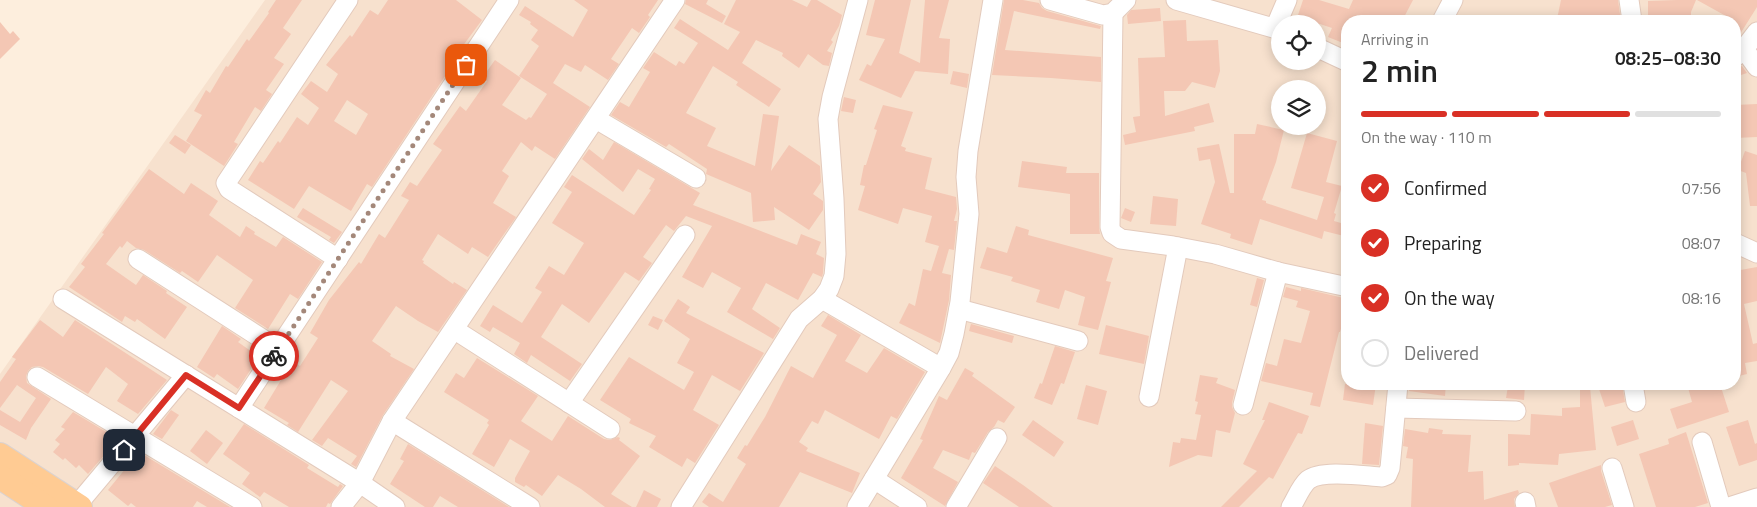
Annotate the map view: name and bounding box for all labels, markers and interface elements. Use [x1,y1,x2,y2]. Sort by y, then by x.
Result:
map controls [1271,15,1326,135]
button: locate [1271,15,1326,70]
text: Arriving in [1361,27,1429,51]
text: 08:25–08:30 [1615,43,1721,72]
pin [445,44,487,86]
text: 2 min [1361,46,1438,94]
icon: bag [452,51,480,79]
button: layers [1271,80,1326,135]
text: On the way · 110 m [1361,125,1492,149]
text: Confirmed [1404,173,1487,202]
icon: check [1361,174,1389,202]
text: 07:56 [1682,176,1721,200]
text: Preparing [1404,228,1481,257]
icon: check [1361,229,1389,257]
text: 08:07 [1682,231,1721,255]
text: On the way [1404,283,1495,312]
icon: check [1361,284,1389,312]
text: 08:16 [1682,286,1721,310]
courier [249,331,299,381]
text: Delivered [1404,338,1479,367]
icon: bike [260,342,288,370]
pin [103,429,145,471]
icon: home [110,436,138,464]

